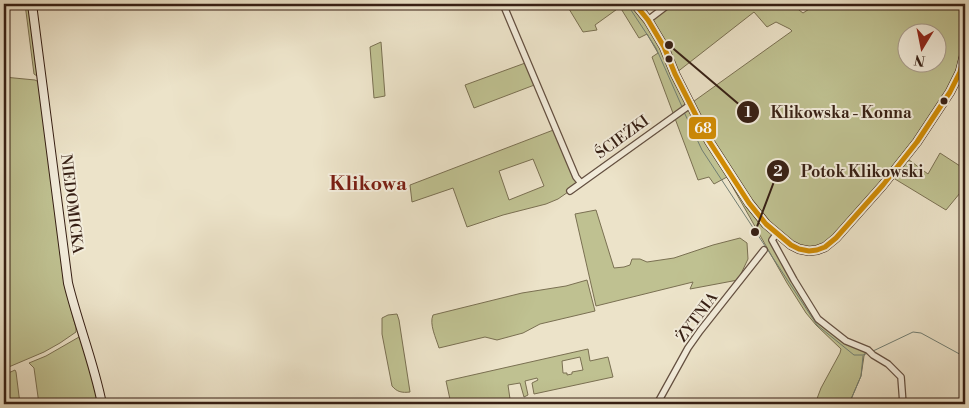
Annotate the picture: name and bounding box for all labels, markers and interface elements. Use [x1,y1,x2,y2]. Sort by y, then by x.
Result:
north arrow [896,22,946,72]
text: N [913,50,927,70]
unlabelled marker [664,54,674,64]
unlabelled marker [939,96,949,106]
callout: Klikowska - Konna [736,97,922,128]
text: 1 [744,103,752,122]
text: Klikowska - Konna [770,103,912,123]
street label: ŚCIEŻKI [591,111,653,163]
line badge: 68 [688,116,717,140]
text: 68 [694,120,712,138]
street label: NIEDOMICKA [56,153,87,256]
callout: Potok Klikowski [766,156,933,187]
text: 2 [773,162,783,181]
text: Potok Klikowski [801,162,923,182]
district label: Klikowa [329,172,407,197]
street label: ŻYTNIA [672,288,723,346]

